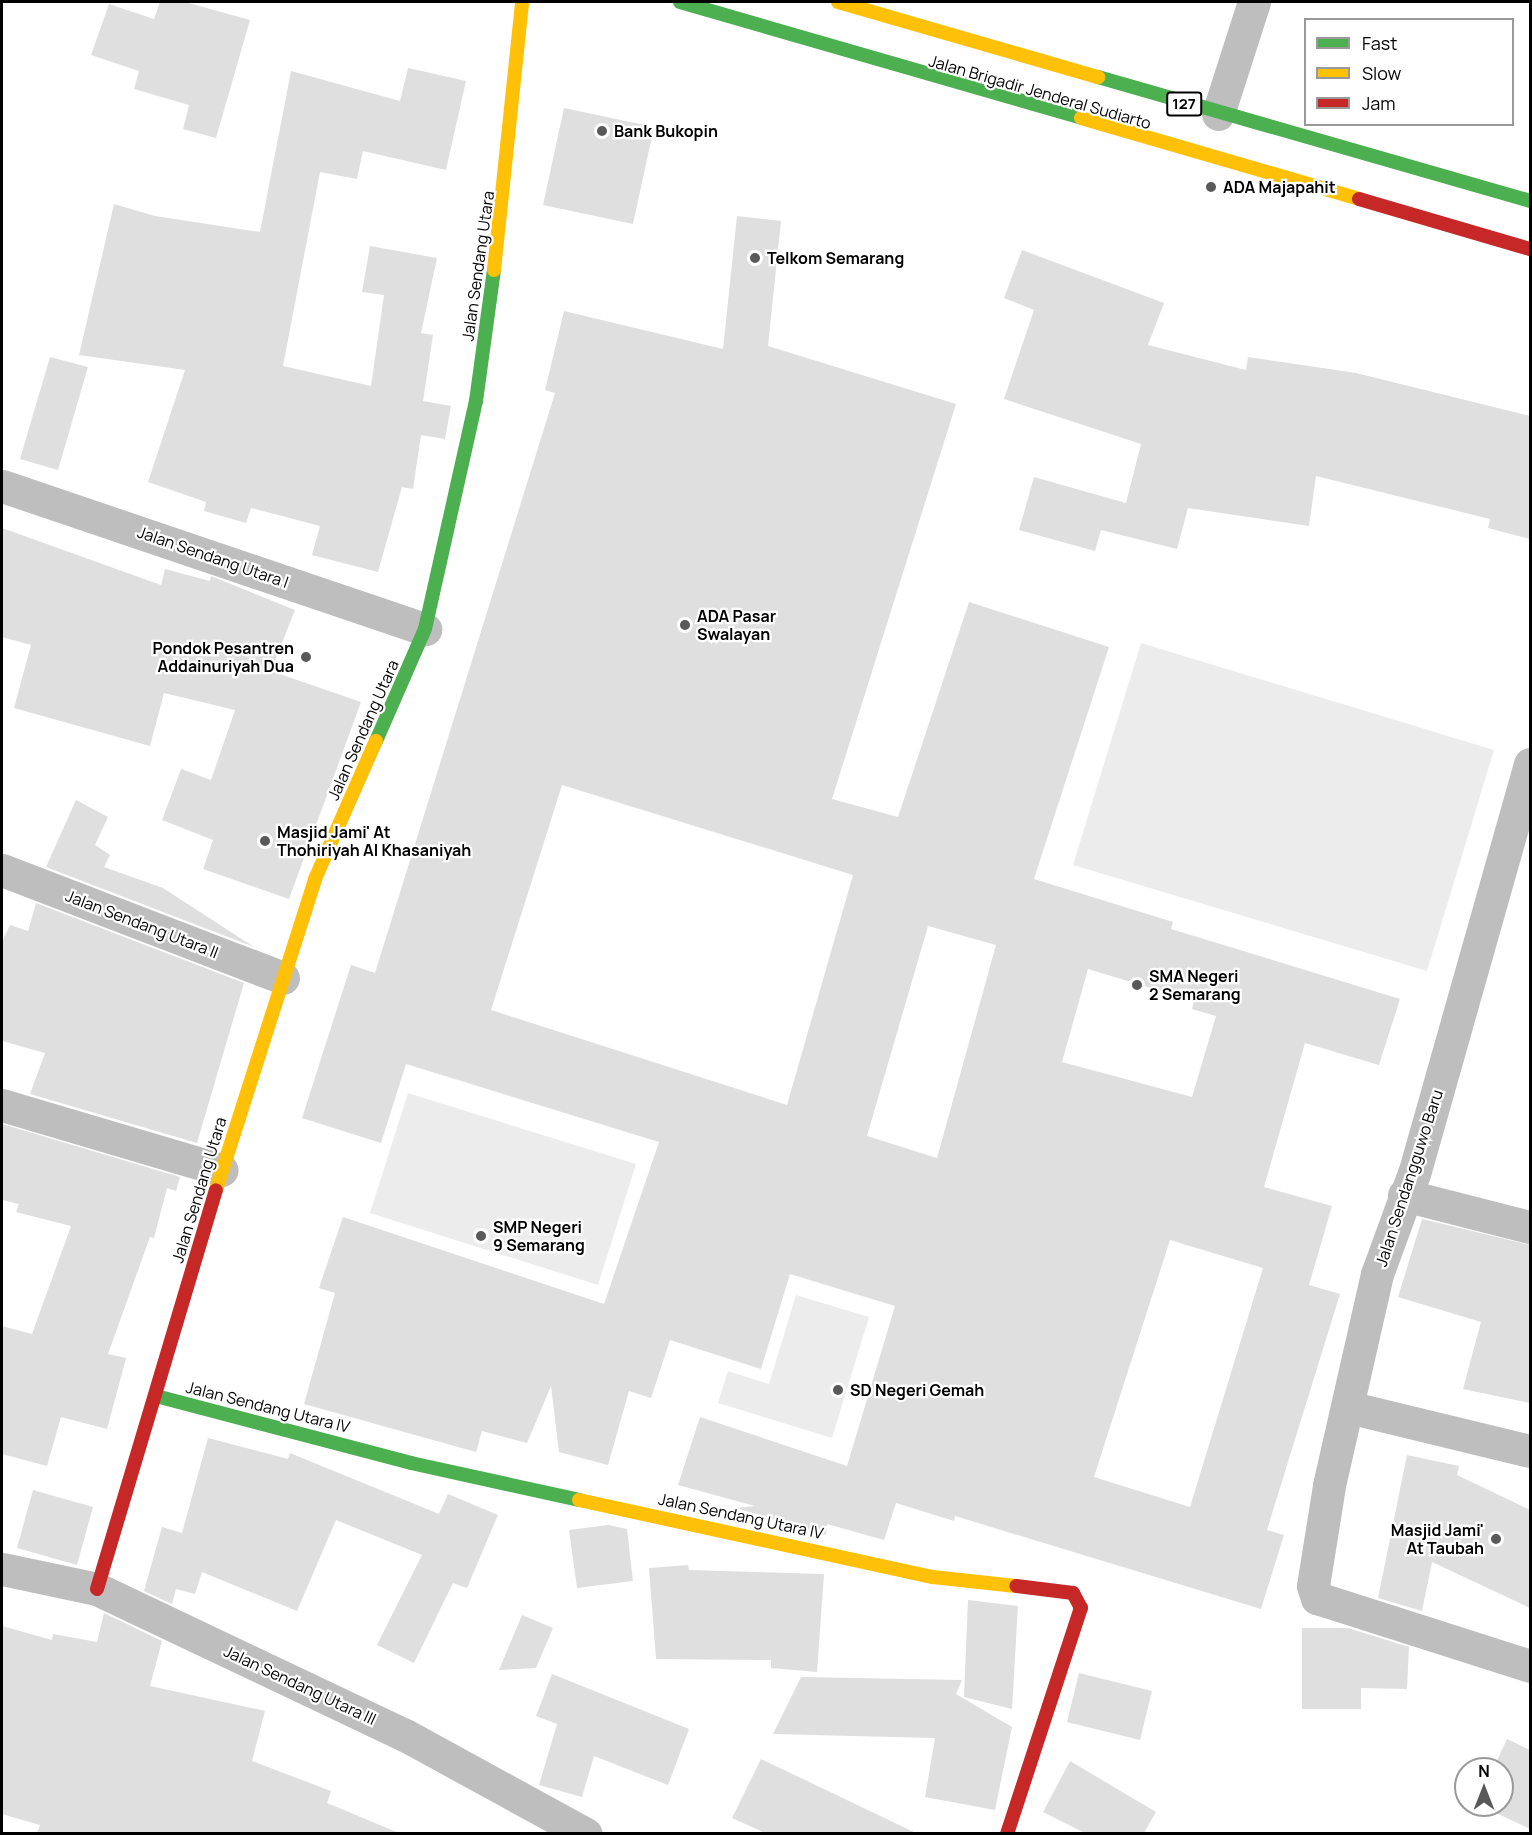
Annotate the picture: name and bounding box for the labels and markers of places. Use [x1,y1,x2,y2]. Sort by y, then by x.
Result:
place label: Bank Bukopin [614,121,718,141]
marker: Bank Bukopin [595,124,609,138]
place label: ADA Majapahit [1223,177,1336,197]
marker: ADA Majapahit [1204,180,1218,194]
place label: Telkom Semarang [767,248,904,268]
marker: Telkom Semarang [748,251,762,265]
place label: ADA Pasar Swalayan [697,606,776,644]
marker: ADA Pasar Swalayan [678,618,692,632]
place label: Pondok Pesantren Addainuriyah Dua [152,638,294,676]
marker: Pondok Pesantren Addainuriyah Dua [299,650,313,664]
place label: Masjid Jami' At Thohiriyah Al Khasaniyah [277,822,471,860]
marker: Masjid Jami' At Thohiriyah Al Khasaniyah [258,834,272,848]
place label: SMA Negeri 2 Semarang [1149,966,1241,1004]
marker: SMA Negeri 2 Semarang [1130,978,1144,992]
place label: SMP Negeri 9 Semarang [493,1217,585,1255]
marker: SMP Negeri 9 Semarang [474,1229,488,1243]
place label: SD Negeri Gemah [850,1380,984,1400]
marker: SD Negeri Gemah [831,1383,845,1397]
place label: Masjid Jami' At Taubah [1391,1520,1484,1558]
marker: Masjid Jami' At Taubah [1489,1532,1503,1546]

